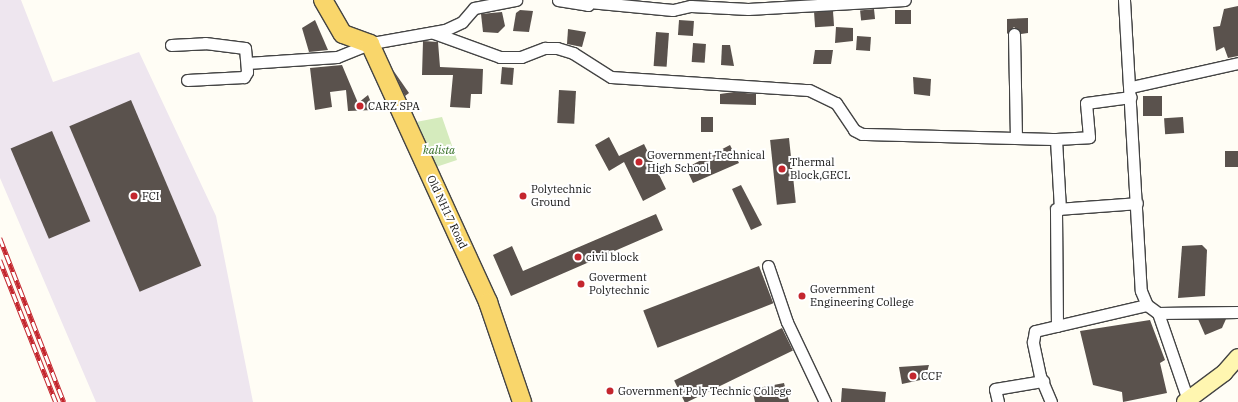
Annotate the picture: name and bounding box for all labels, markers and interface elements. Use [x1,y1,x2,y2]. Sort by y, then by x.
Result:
place label: CARZ SPA [368,99,420,113]
marker: CARZ SPA [355,101,365,111]
park label: kalista [423,143,455,157]
place label: Government Technical High School [647,149,765,175]
place label: Thermal Block,GECL [790,156,851,182]
marker: Government Technical High School [634,157,644,167]
marker: Thermal Block,GECL [777,164,787,174]
street label: Old NH17 Road [424,173,470,251]
place label: Polytechnic Ground [531,183,592,209]
place label: FCI [142,189,160,203]
marker: FCI [129,191,139,201]
marker: Polytechnic Ground [518,191,528,201]
place label: civil block [586,250,639,264]
marker: civil block [573,252,583,262]
place label: Goverment Polytechnic [589,271,650,297]
marker: Goverment Polytechnic [576,279,586,289]
place label: Government Engineering College [810,283,914,309]
marker: Government Engineering College [797,291,807,301]
place label: CCF [921,369,942,383]
marker: CCF [908,371,918,381]
place label: Government Poly Technic College [618,384,791,398]
marker: Government Poly Technic College [605,386,615,396]

